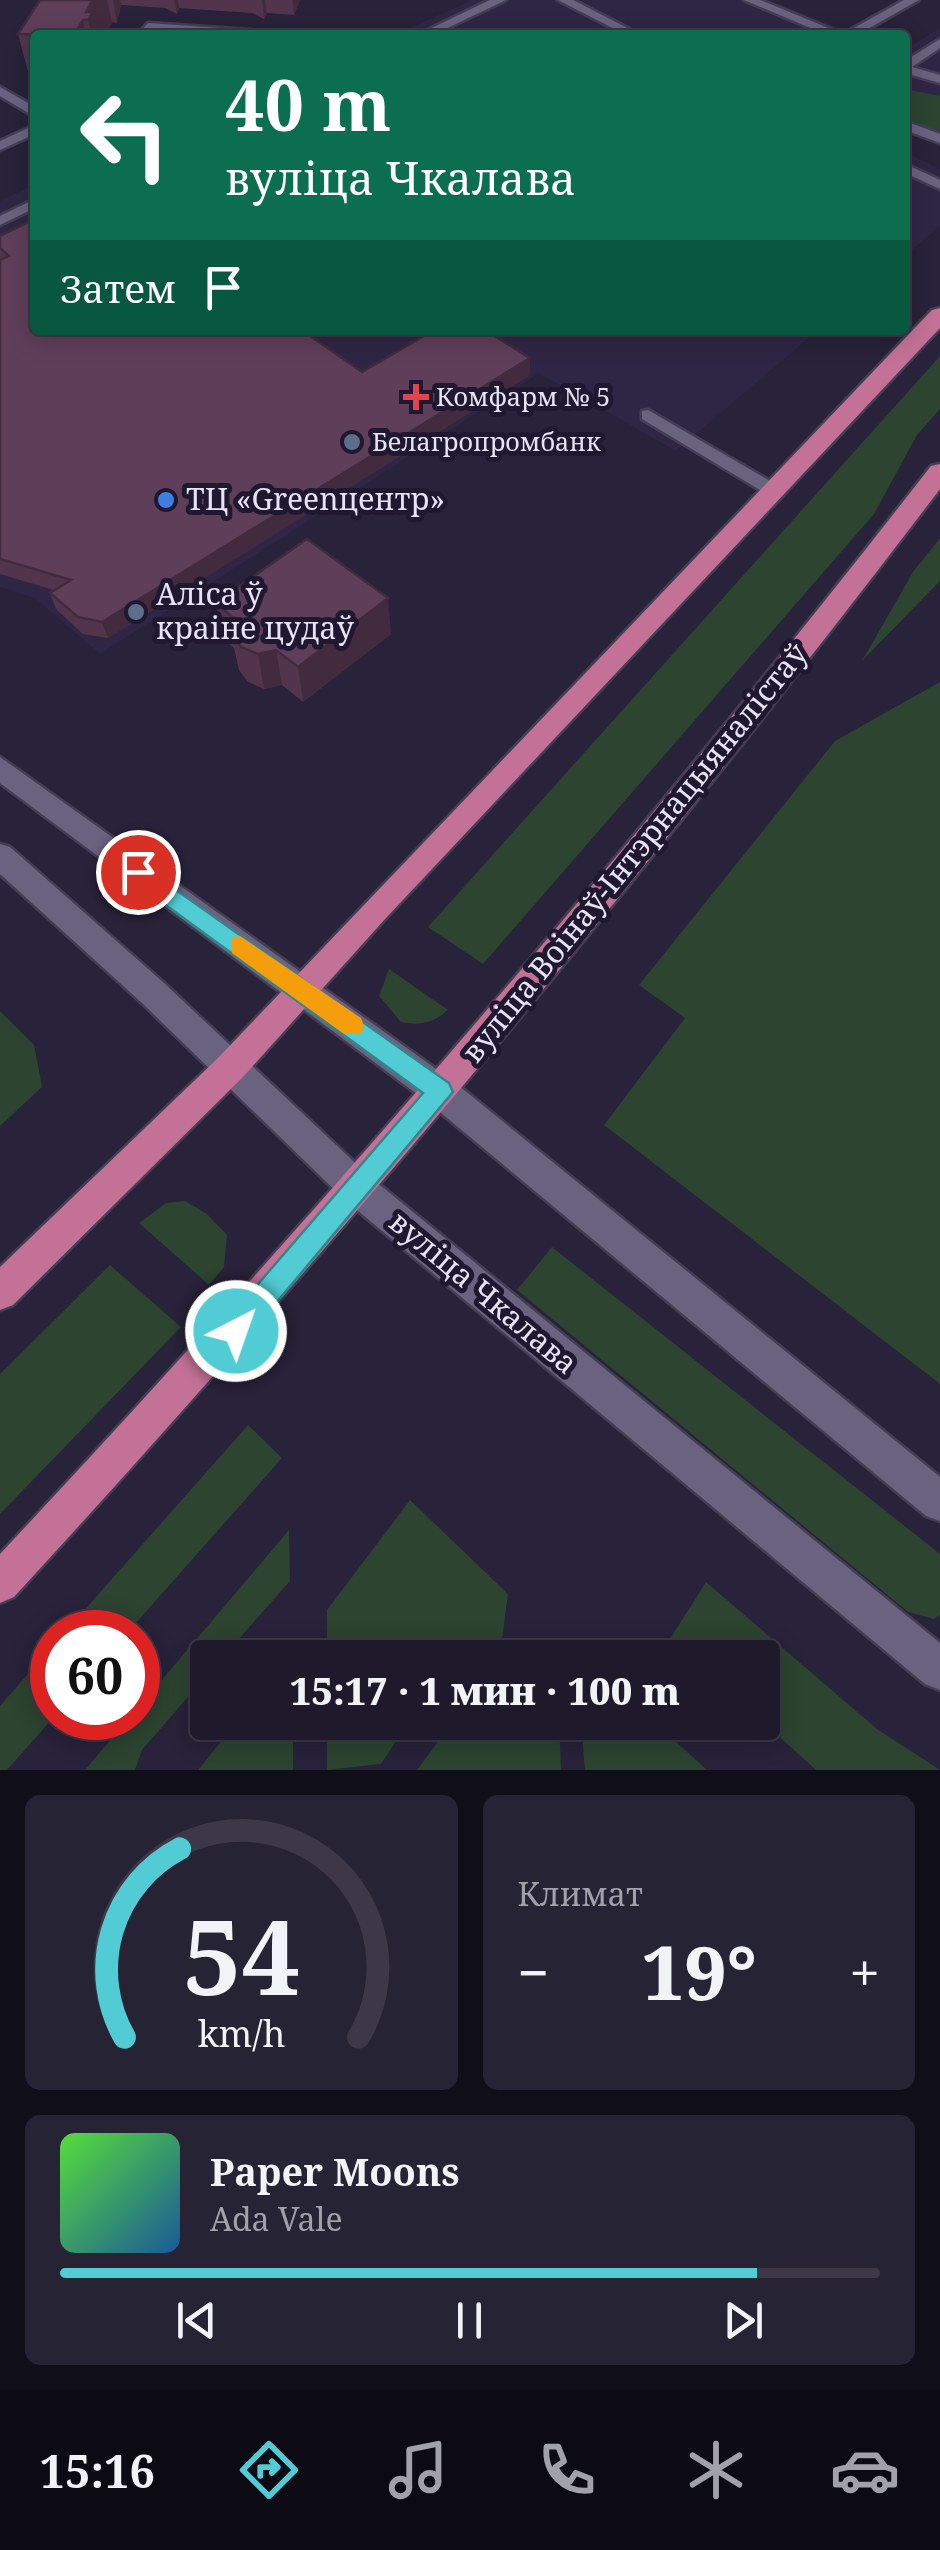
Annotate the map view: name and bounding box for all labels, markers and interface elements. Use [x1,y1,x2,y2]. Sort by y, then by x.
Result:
text: 40 m [225,56,391,152]
icon: left [60,70,190,200]
text: вуліца Чкалава [225,147,576,208]
icon: arrive [196,260,251,315]
text: Затем [60,262,176,314]
place label: Комфарм № 5 [436,379,610,413]
marker: Комфарм № 5 [405,386,427,408]
place label: Белагропромбанк [372,424,601,458]
marker: Белагропромбанк [341,431,363,453]
place label: ТЦ «Greenцентр» [186,478,445,519]
marker: ТЦ «Greenцентр» [155,489,177,511]
place label: Аліса ў краіне цудаў [156,573,355,648]
marker: Аліса ў краіне цудаў [125,601,147,623]
street label: вуліца Воінаў-Інтэрнацыяналістаў [452,633,817,1070]
pin [96,830,181,915]
icon: arrive [111,845,166,900]
street label: вуліца Чкалава [381,1201,587,1383]
position arrow [184,1279,288,1383]
speed limit sign: 60 [30,1610,160,1740]
text: 15:17 · 1 мин · 100 m [290,1664,680,1716]
text: Климат [518,1872,643,1915]
text: 54 [182,1884,300,2025]
text: 19° [642,1920,757,2022]
text: − [518,1934,549,2009]
text: + [849,1934,880,2009]
text: km/h [197,2009,285,2057]
text: Paper Moons [210,2145,460,2197]
text: Ada Vale [210,2197,343,2240]
icon: previous [169,2293,224,2348]
icon: pause [442,2293,497,2348]
icon: next [716,2293,771,2348]
icon: directions [234,2435,304,2505]
icon: music [383,2435,453,2505]
icon: phone [532,2435,602,2505]
icon: climate [681,2435,751,2505]
icon: car [830,2435,900,2505]
text: 15:16 [40,2440,155,2501]

